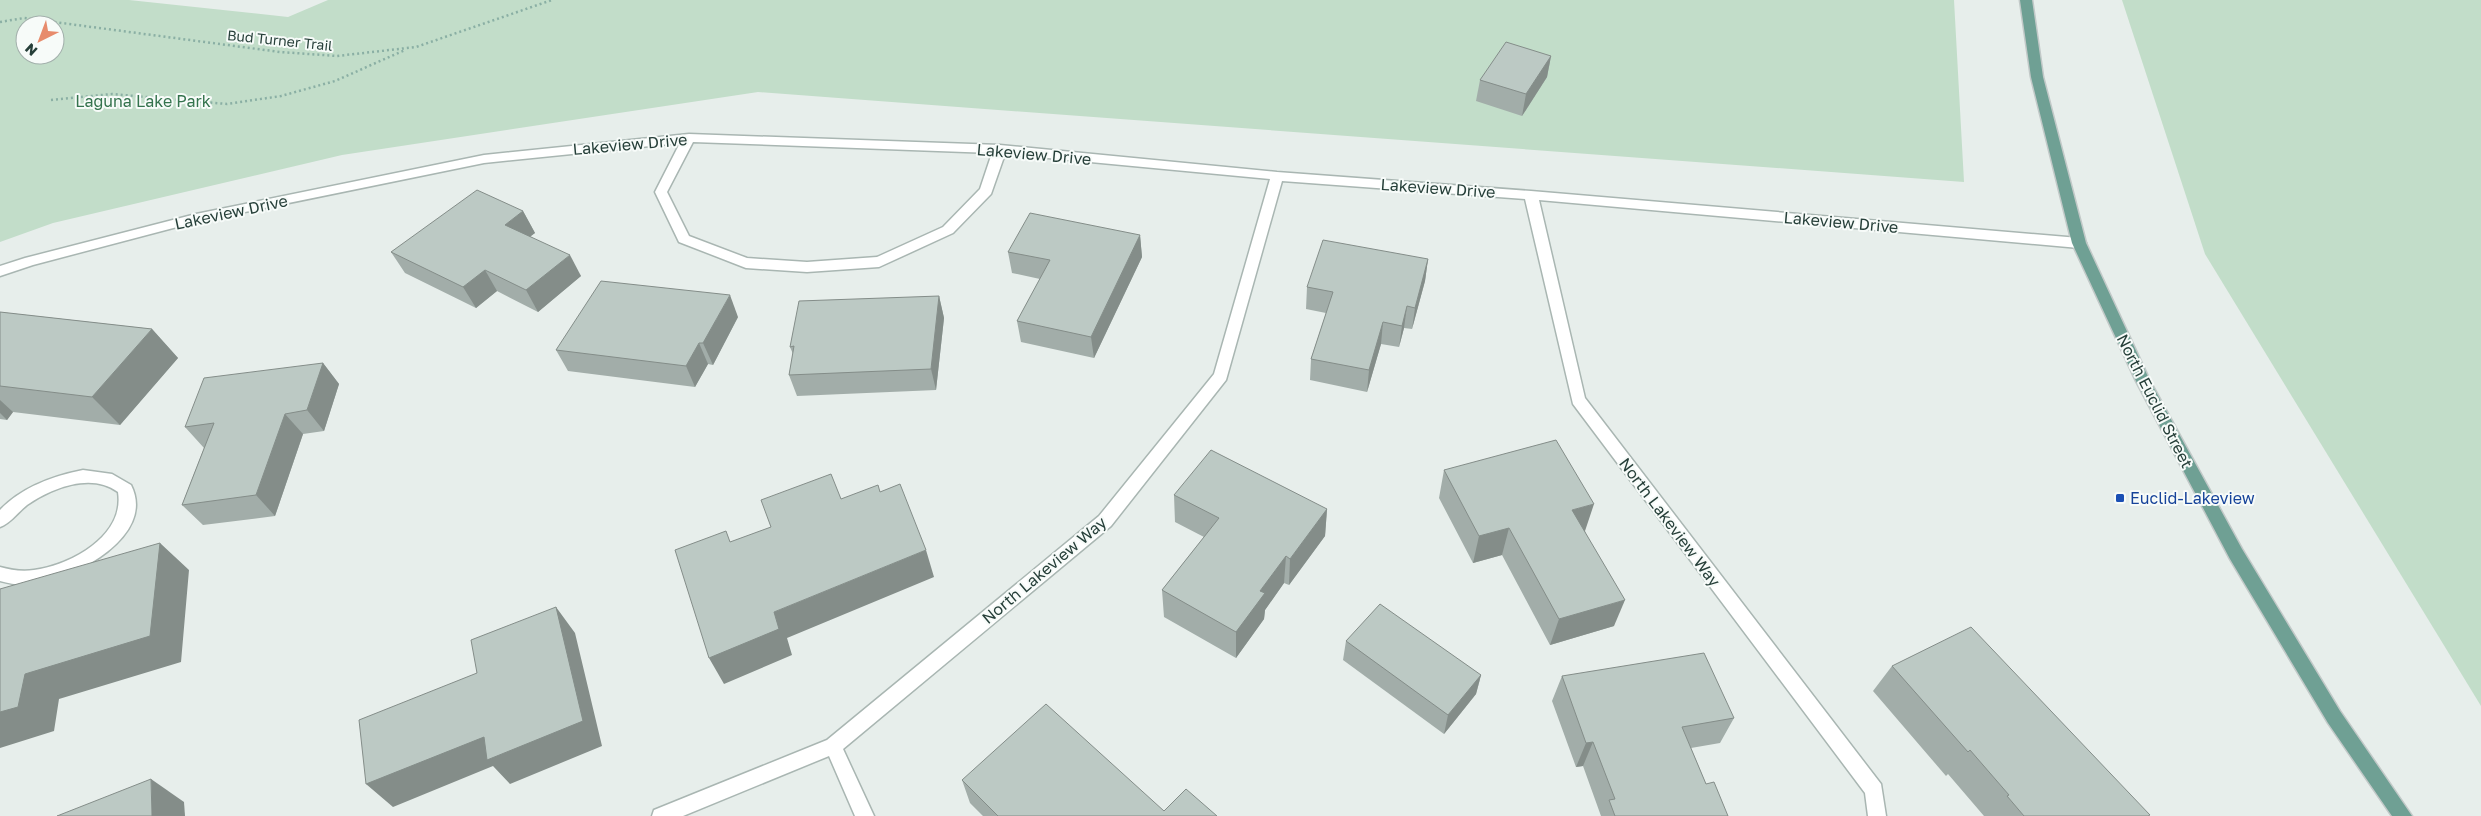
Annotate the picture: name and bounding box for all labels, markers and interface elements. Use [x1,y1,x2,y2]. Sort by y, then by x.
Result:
north arrow [15,15,65,65]
street label: Bud Turner Trail [226,26,334,54]
text: N [21,40,41,60]
park label: Laguna Lake Park [75,91,211,111]
street label: Lakeview Drive [572,129,688,159]
street label: Lakeview Drive [976,139,1092,169]
street label: Lakeview Drive [1380,174,1496,202]
street label: Lakeview Drive [173,190,289,234]
street label: Lakeview Drive [1783,207,1899,237]
street label: North Euclid Street [2113,331,2197,471]
street label: North Lakeview Way [1615,454,1725,590]
place label: Euclid-Lakeview [2130,488,2255,508]
marker: Euclid-Lakeview [2114,492,2126,504]
street label: North Lakeview Way [978,512,1110,628]

